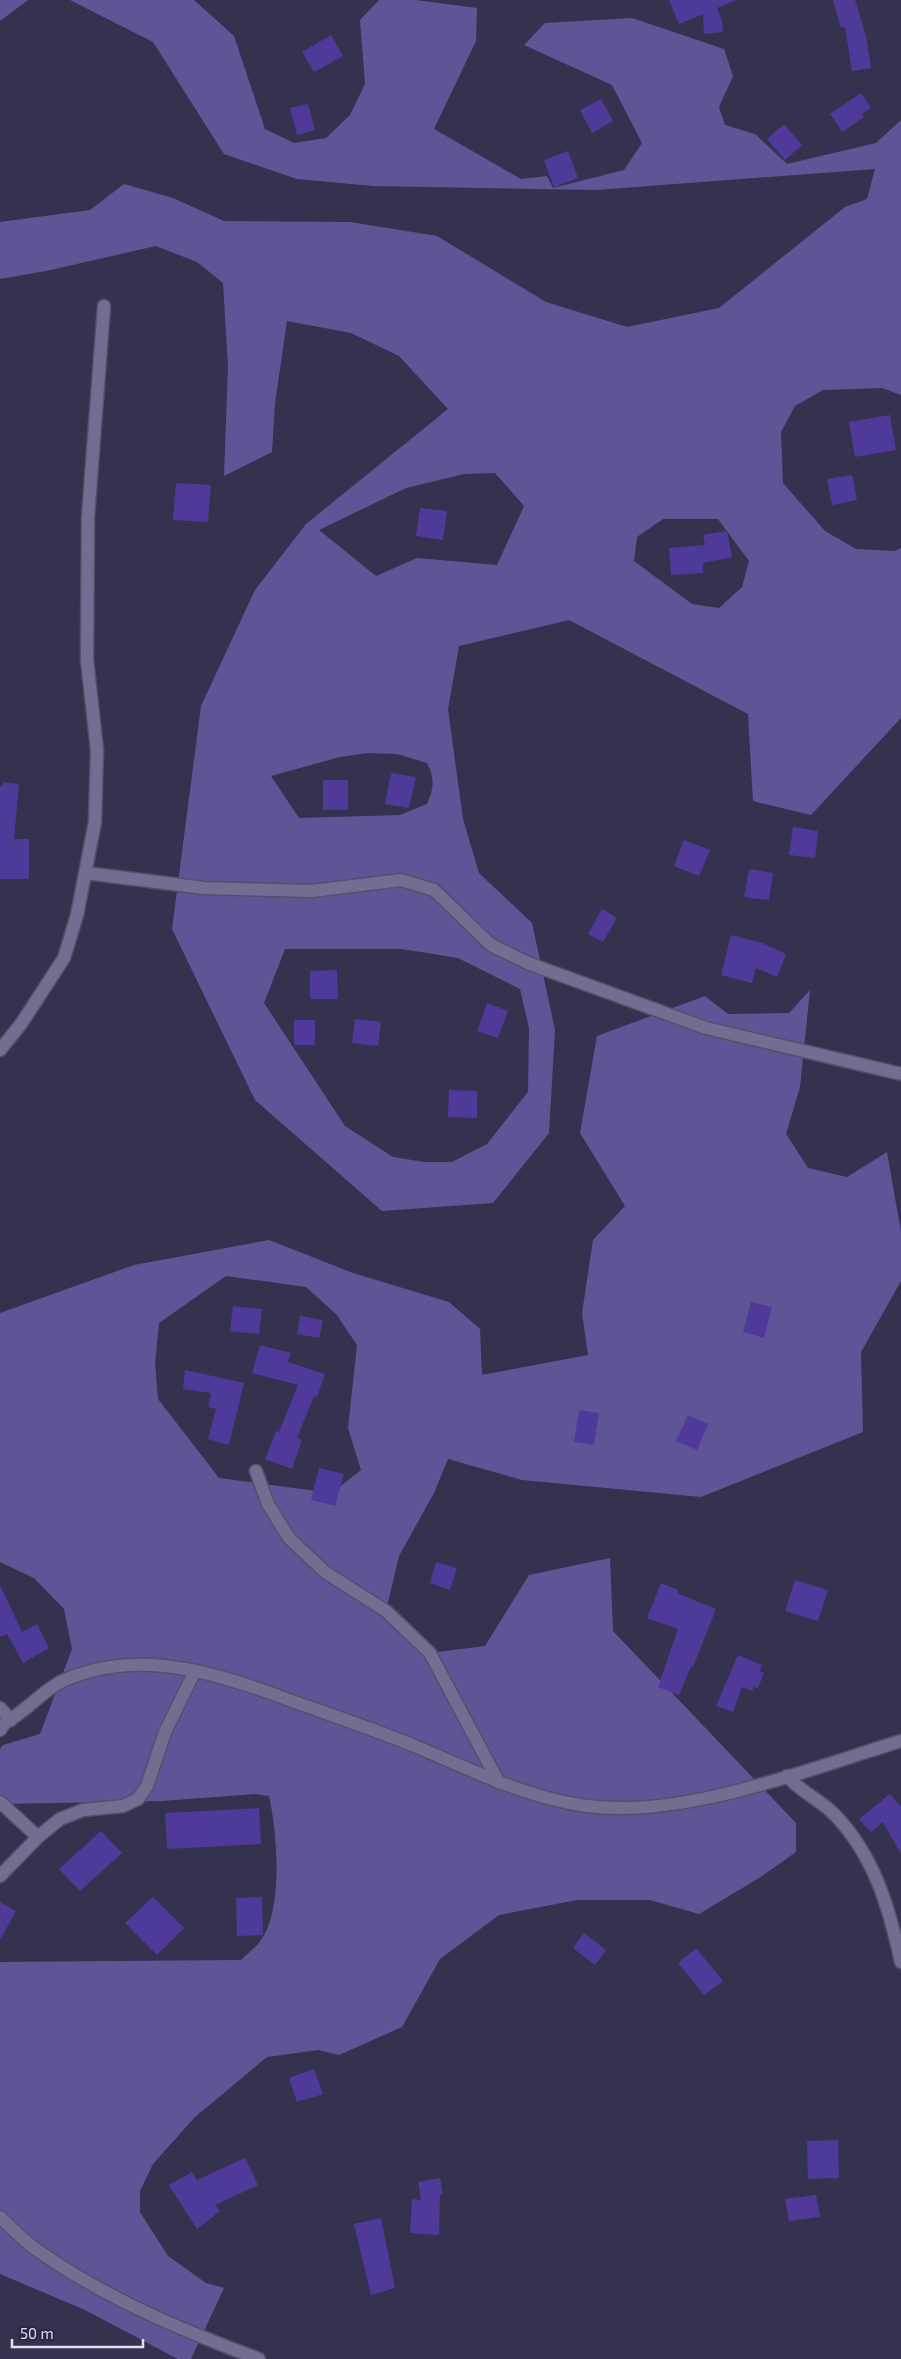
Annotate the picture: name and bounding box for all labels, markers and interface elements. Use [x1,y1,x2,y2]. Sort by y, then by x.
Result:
scale bar [12,2316,144,2348]
text: 50 m [20,2324,54,2342]

